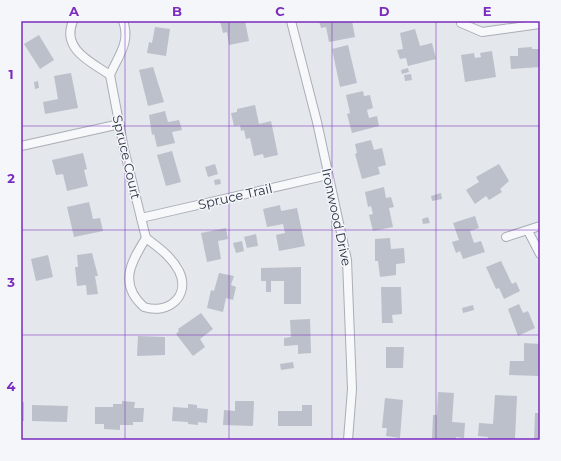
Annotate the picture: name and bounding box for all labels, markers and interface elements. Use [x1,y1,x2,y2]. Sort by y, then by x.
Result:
text: A [68,3,80,19]
text: B [172,3,182,19]
text: C [275,3,285,19]
text: D [379,3,390,19]
text: E [483,3,492,19]
text: 1 [8,66,14,82]
street label: Spruce Court [110,113,144,201]
street label: Ironwood Drive [319,167,355,268]
text: 2 [7,170,15,186]
street label: Spruce Trail [196,180,274,212]
text: 3 [6,274,15,290]
text: 4 [7,378,16,394]

